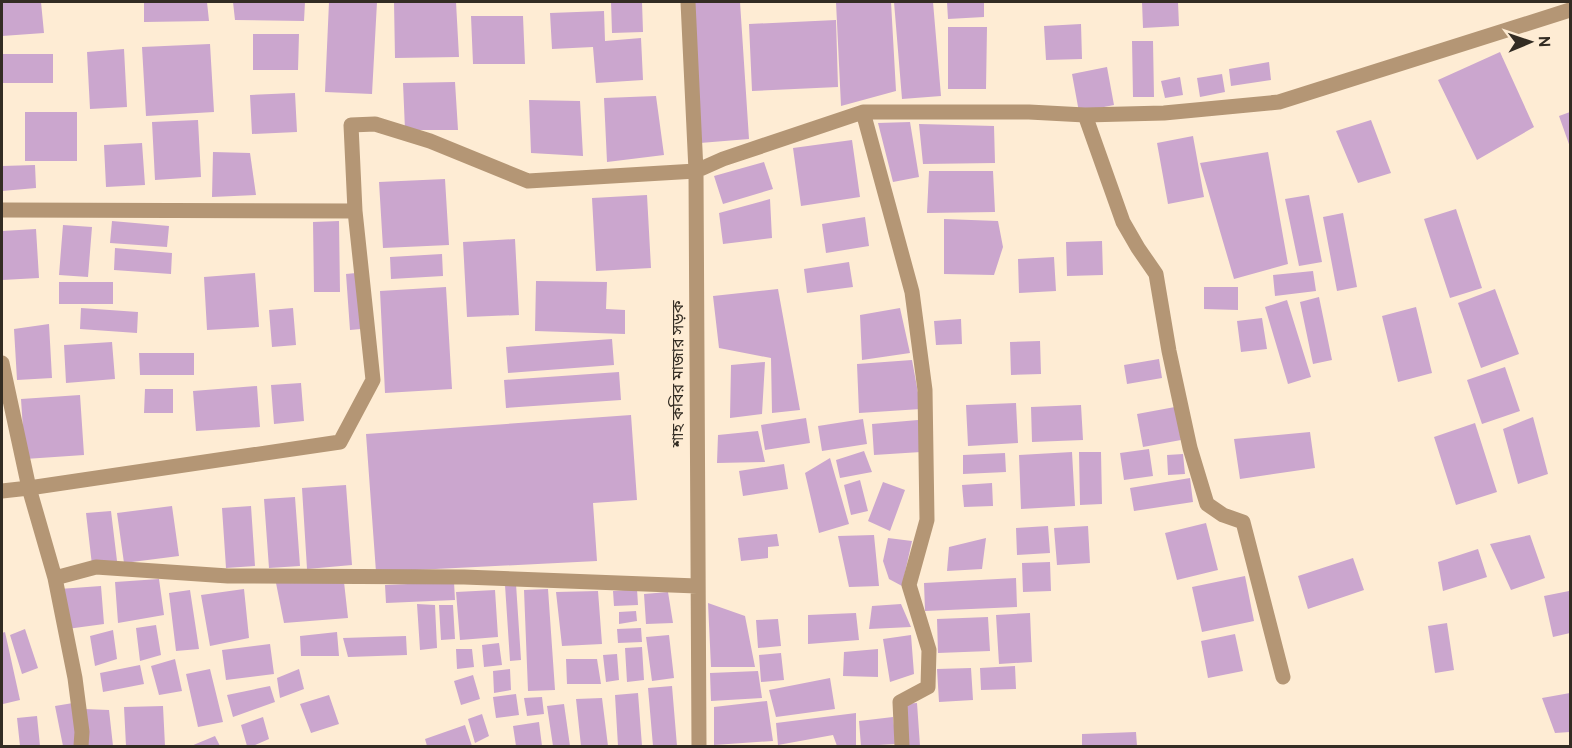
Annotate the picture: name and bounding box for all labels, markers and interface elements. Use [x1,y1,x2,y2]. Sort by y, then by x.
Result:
north arrow [1500,12,1560,72]
text: N [1533,35,1553,48]
street label: শাহ কবির মাজার সড়ক [668,299,689,449]

